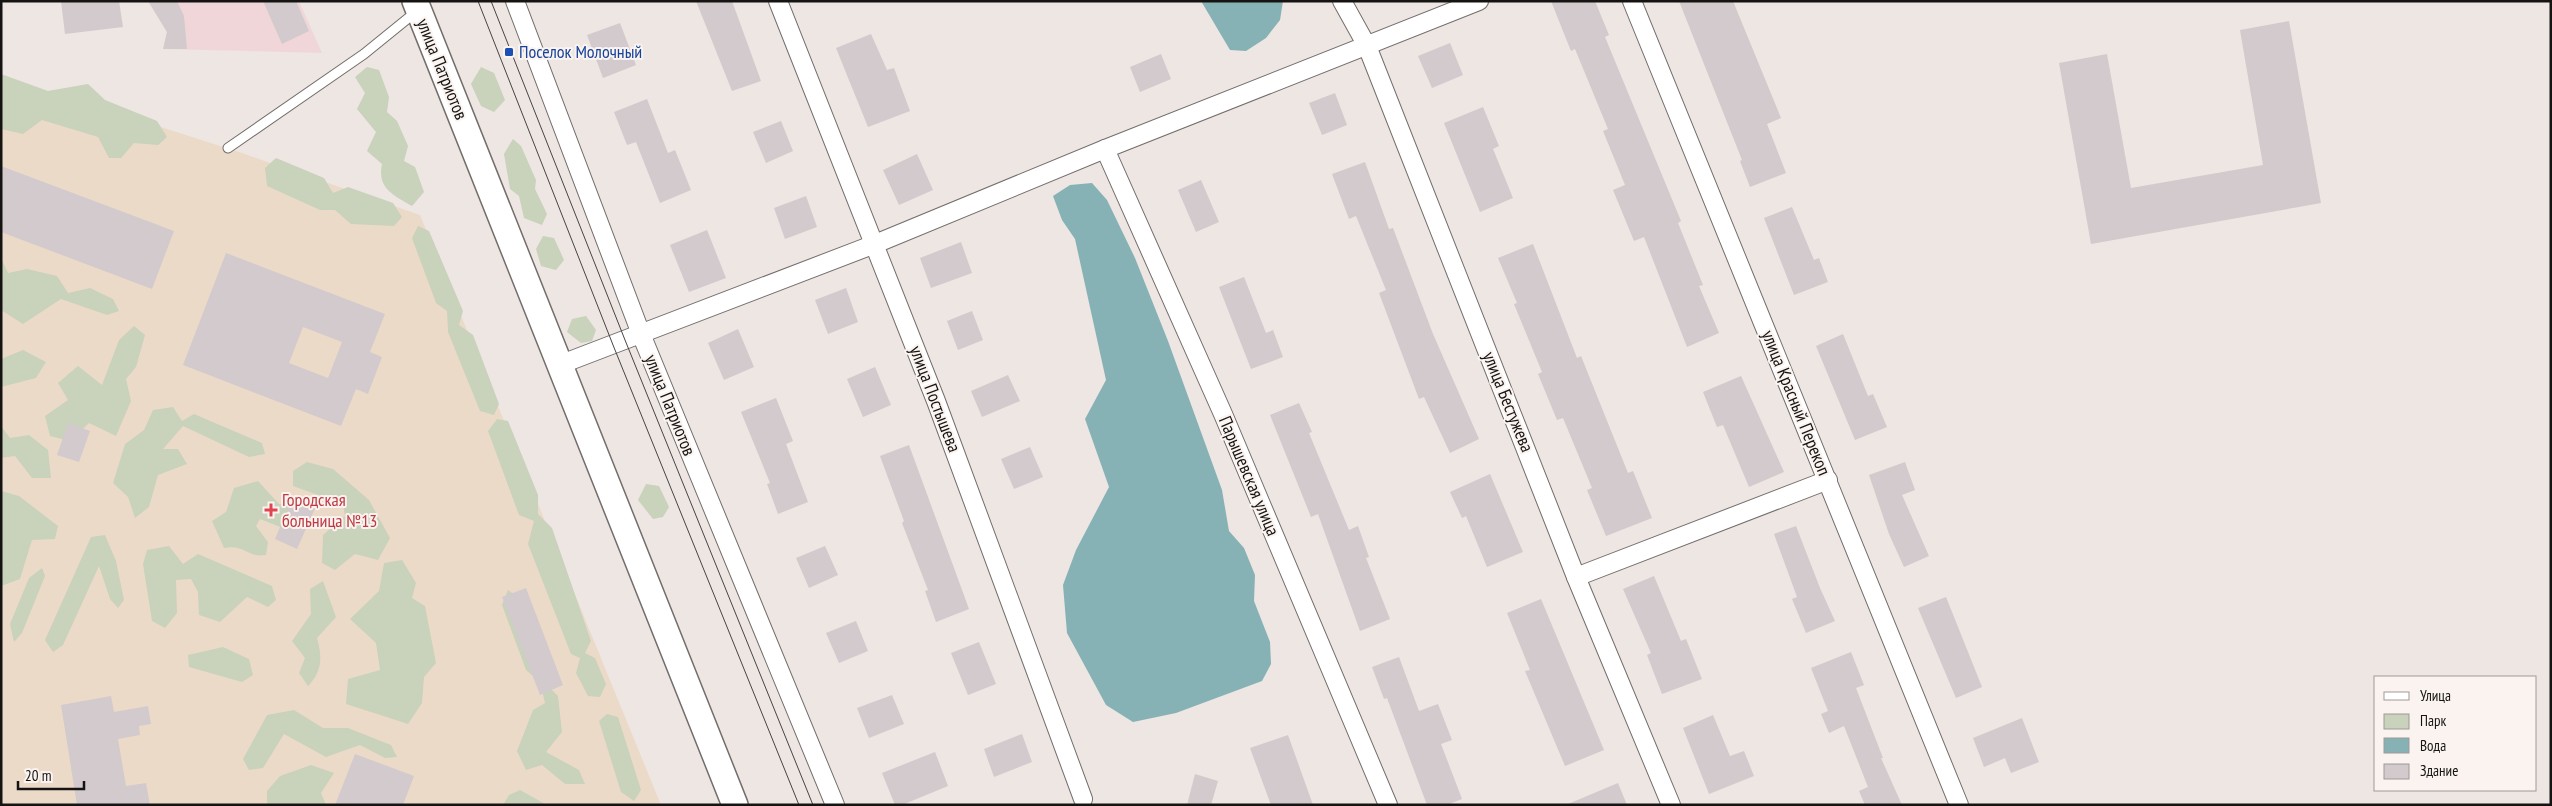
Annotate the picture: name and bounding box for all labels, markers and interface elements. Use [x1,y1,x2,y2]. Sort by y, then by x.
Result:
street label: улица Патриотов [412,15,473,123]
place label: Поселок Молочный [519,40,642,63]
marker: Поселок Молочный [503,46,515,58]
street label: улица Красный Перекоп [1757,327,1836,479]
street label: улица Постышева [905,342,966,455]
street label: улица Бестужева [1478,348,1539,455]
street label: улица Патриотов [640,351,701,459]
street label: Парышевская улица [1214,413,1285,539]
place label: Городская больница №13 [282,488,377,532]
marker: Городская больница №13 [264,503,278,517]
legend [2374,676,2537,791]
text: Улица [2420,686,2451,705]
text: Парк [2420,711,2446,730]
text: Вода [2420,736,2446,755]
scale bar [18,758,84,790]
text: Здание [2420,761,2458,780]
text: 20 m [25,766,51,785]

